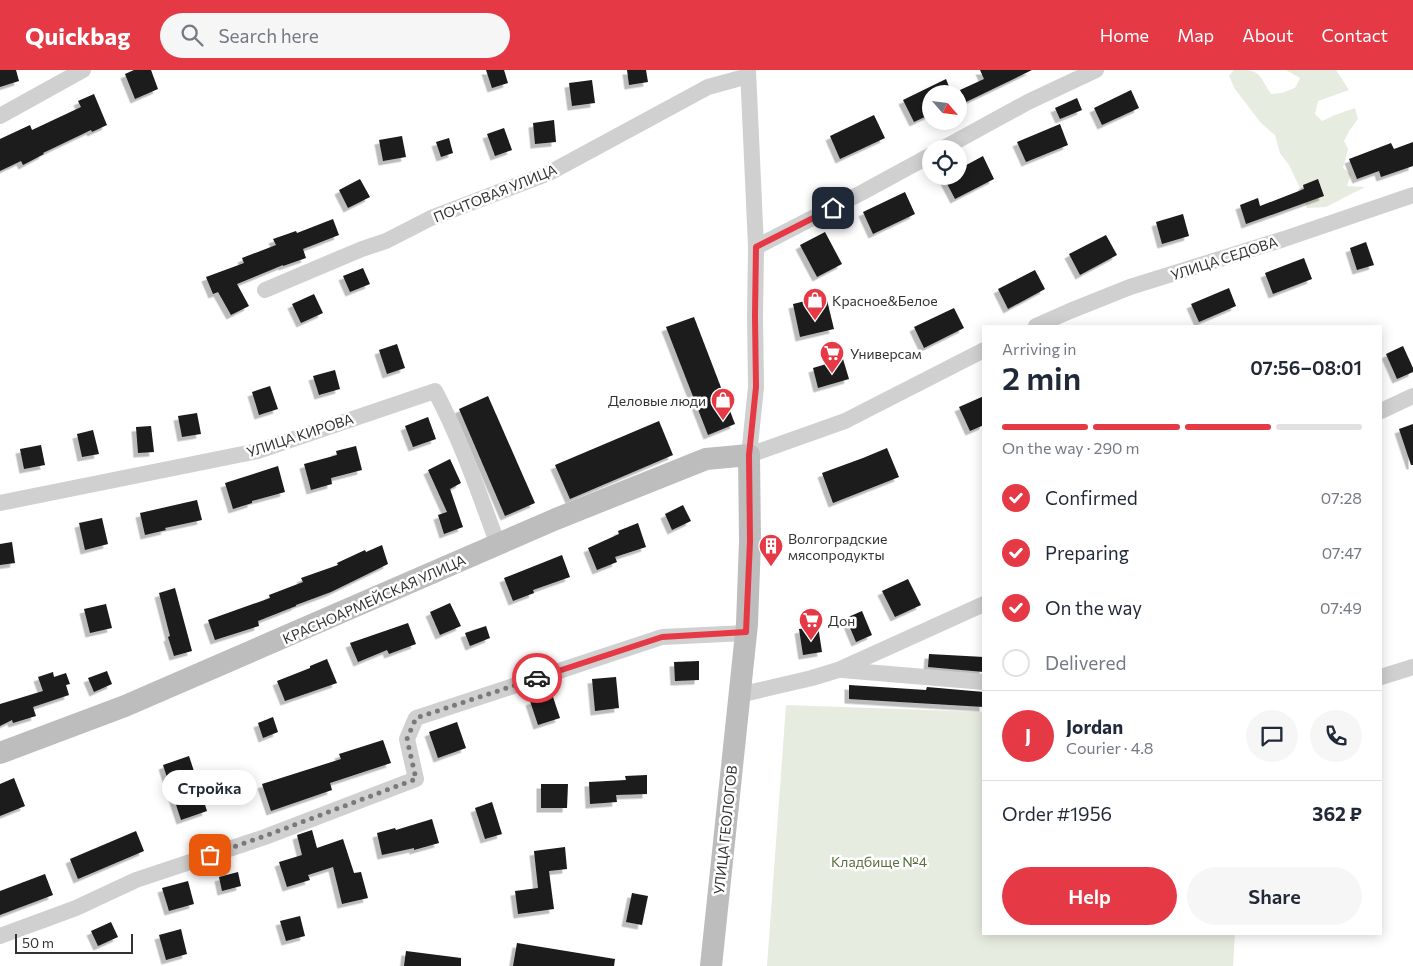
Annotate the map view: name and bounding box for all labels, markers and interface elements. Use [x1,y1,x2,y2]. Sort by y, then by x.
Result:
search box [160,13,510,58]
text: Quickbag [25,21,130,50]
icon: search [178,21,206,49]
text: Search here [218,24,319,47]
text: Home [1100,24,1149,46]
text: Map [1177,24,1214,46]
text: About [1242,24,1294,46]
text: Contact [1322,24,1388,46]
north arrow [922,85,968,130]
map controls [922,85,967,185]
button: locate [922,140,967,185]
street label: ПОЧТОВАЯ УЛИЦА [431,160,560,226]
pin [812,187,854,229]
icon: home [819,194,847,222]
street label: УЛИЦА СЕДОВА [1168,233,1280,283]
shop icon: Красное&Белое [802,287,828,321]
place label: Красное&Белое [832,292,938,309]
text: Arriving in [1002,339,1076,358]
supermarket icon: Универсам [819,340,845,374]
place label: Универсам [850,345,922,362]
text: 07:56–08:01 [1250,356,1362,379]
text: 2 min [1002,357,1081,397]
shop icon: Деловые люди [710,387,736,421]
place label: Деловые люди [608,392,706,409]
street label: УЛИЦА КИРОВА [245,410,356,460]
text: On the way · 290 m [1002,438,1140,457]
icon: check [1002,484,1030,512]
text: Confirmed [1045,486,1138,509]
text: 07:28 [1321,488,1362,507]
place label: Волгоградские мясопродукты [788,530,887,563]
building icon: Волгоградские мясопродукты [758,533,784,567]
icon: check [1002,539,1030,567]
text: Preparing [1045,541,1129,564]
text: 07:47 [1322,543,1362,562]
street label: КРАСНОАРМЕЙСКАЯ УЛИЦА [280,551,468,647]
icon: check [1002,594,1030,622]
text: On the way [1045,596,1142,619]
text: 07:49 [1320,598,1362,617]
supermarket icon: Дон [798,607,824,641]
place label: Дон [828,612,855,629]
text: Delivered [1045,651,1126,674]
courier [512,653,562,703]
icon: car [523,664,551,692]
button: chat [1246,710,1298,762]
button: phone [1310,710,1362,762]
text: Jordan [1066,715,1123,738]
text: J [1025,724,1031,747]
text: Courier · 4.8 [1066,738,1153,757]
street label: УЛИЦА ГЕОЛОГОВ [710,765,740,895]
callout: Стройка [162,770,258,805]
text: Стройка [178,778,241,797]
text: Order #1956 [1002,802,1112,825]
text: 362 ₽ [1312,802,1362,825]
pin [189,834,231,876]
icon: bag [196,841,224,869]
park label: Кладбище №4 [831,853,928,870]
button: Help [1002,867,1177,925]
button: Share [1187,867,1362,925]
scale bar [15,931,132,954]
text: 50 m [22,934,54,951]

